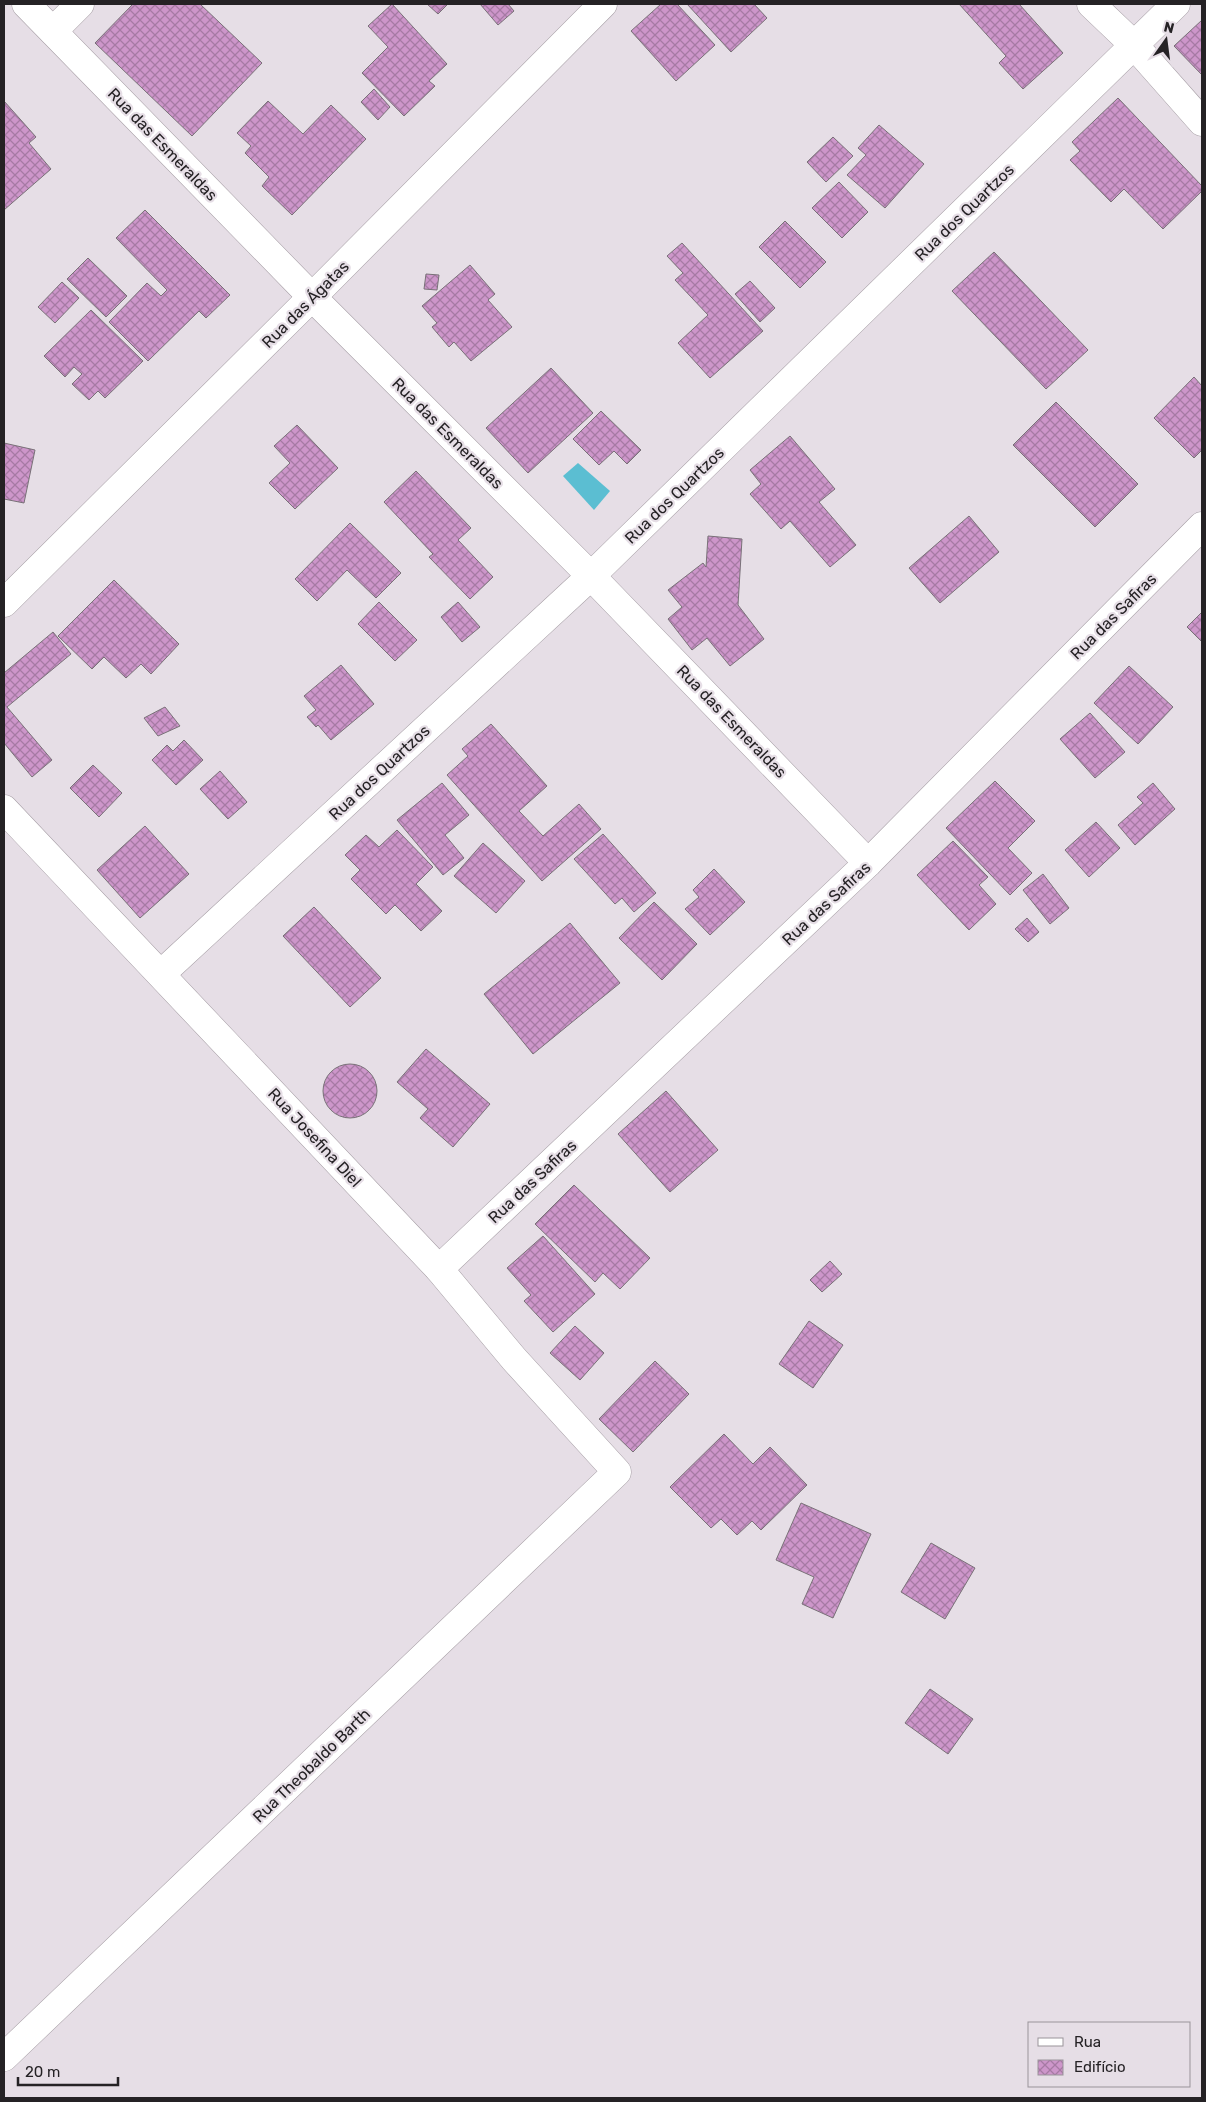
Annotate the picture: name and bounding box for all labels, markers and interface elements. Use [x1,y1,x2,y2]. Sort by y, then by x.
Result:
north arrow [1141,15,1191,65]
text: N [1162,18,1176,37]
street label: Rua das Esmeraldas [104,84,221,205]
street label: Rua dos Quartzos [911,160,1018,265]
street label: Rua das Ágatas [258,257,353,352]
street label: Rua das Esmeraldas [388,374,507,493]
street label: Rua dos Quartzos [621,443,728,548]
street label: Rua das Safiras [1066,569,1160,663]
street label: Rua das Esmeraldas [673,661,790,782]
street label: Rua dos Quartzos [325,721,434,824]
street label: Rua das Safiras [778,858,874,949]
street label: Rua Josefina Diel [264,1084,365,1191]
street label: Rua das Safiras [484,1136,580,1227]
street label: Rua Theobaldo Barth [249,1704,374,1826]
legend [1028,2022,1191,2087]
text: Rua [1074,2033,1101,2051]
scale bar [18,2054,118,2086]
text: Edifício [1074,2058,1126,2076]
text: 20 m [25,2063,60,2081]

